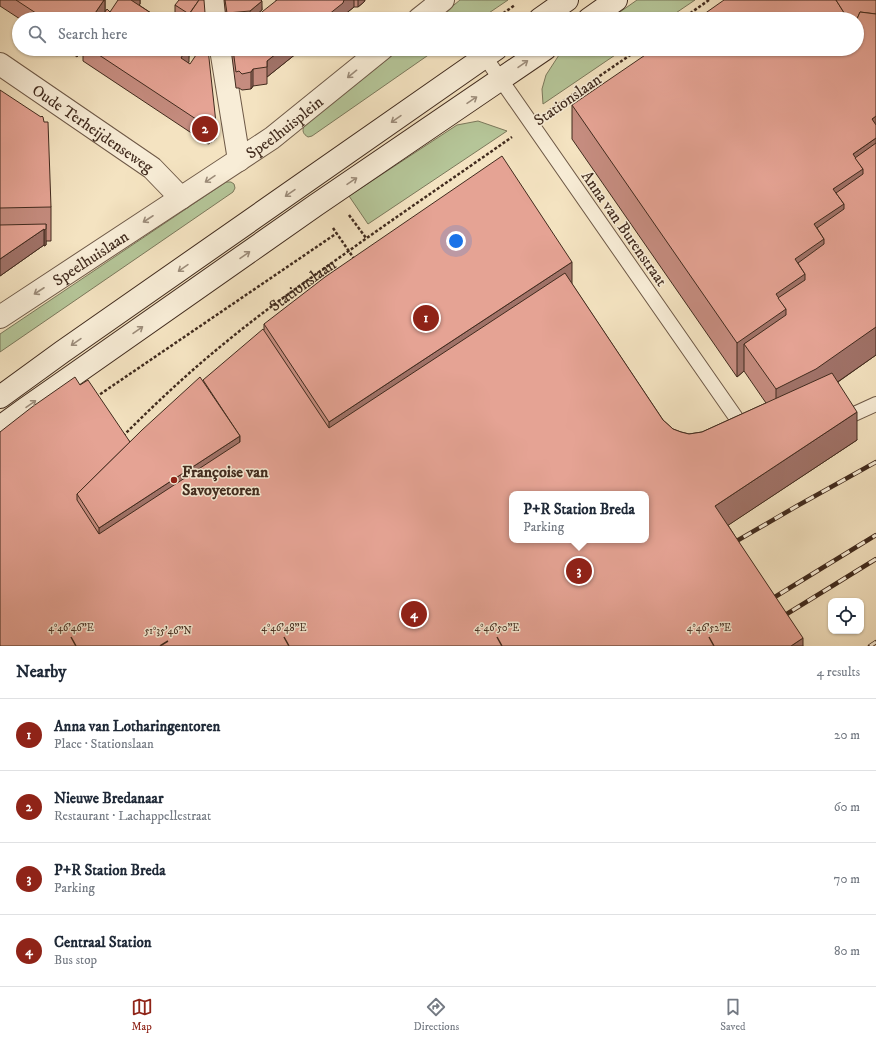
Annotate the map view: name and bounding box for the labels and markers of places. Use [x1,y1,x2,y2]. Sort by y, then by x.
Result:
pin: 2 [192,114,218,144]
pin: 1 [413,303,439,333]
place label: Françoise van Savoyetoren [182,462,269,500]
marker: Françoise van Savoyetoren [169,475,179,485]
pin: 3 [566,556,592,586]
pin: 4 [401,599,427,629]

